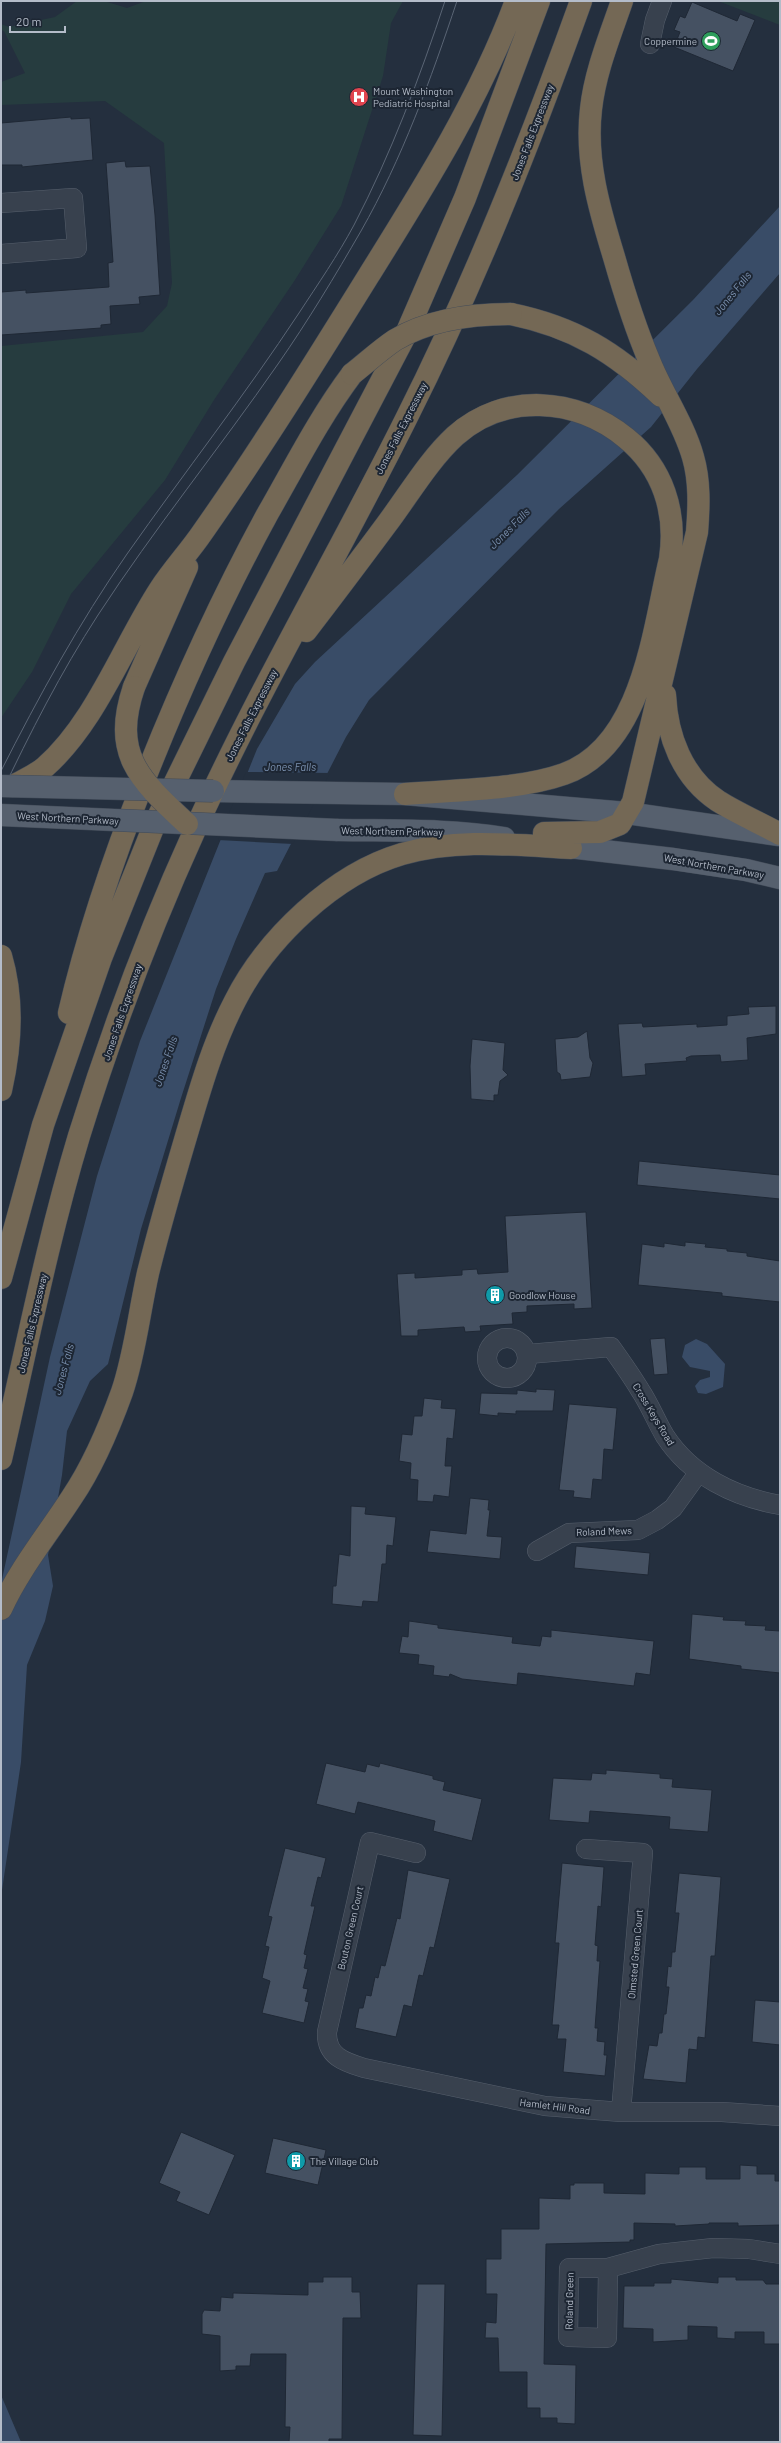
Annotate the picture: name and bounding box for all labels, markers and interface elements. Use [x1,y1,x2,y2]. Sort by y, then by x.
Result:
scale bar [10,8,65,34]
text: 20 m [16,14,42,28]
sports icon: Coppermine [700,30,722,52]
place label: Coppermine [644,35,697,47]
street label: Jones Falls Expressway [508,82,556,182]
place label: Mount Washington Pediatric Hospital [373,85,453,109]
hospital icon: Mount Washington Pediatric Hospital [348,86,370,108]
water label: Jones Falls [711,269,753,317]
street label: Jones Falls Expressway [373,380,430,476]
water label: Jones Falls [486,505,532,551]
street label: Jones Falls Expressway [223,667,280,763]
water label: Jones Falls [264,760,316,773]
street label: West Northern Parkway [17,809,119,827]
street label: West Northern Parkway [341,824,443,838]
street label: West Northern Parkway [663,851,765,881]
street label: Jones Falls Expressway [100,962,144,1062]
water label: Jones Falls [150,1034,180,1088]
street label: Jones Falls Expressway [15,1272,49,1374]
building icon: Goodlow House [484,1284,506,1306]
place label: Goodlow House [509,1289,576,1301]
water label: Jones Falls [50,1342,76,1396]
street label: Cross Keys Road [631,1380,677,1448]
street label: Roland Mews [576,1524,632,1538]
street label: Bouton Green Court [335,1885,366,1971]
street label: Olmsted Green Court [625,1908,645,1999]
street label: Hamlet Hill Road [519,2096,591,2116]
building icon: The Village Club [285,2150,307,2172]
place label: The Village Club [310,2155,378,2167]
street label: Roland Green [562,2272,576,2330]

